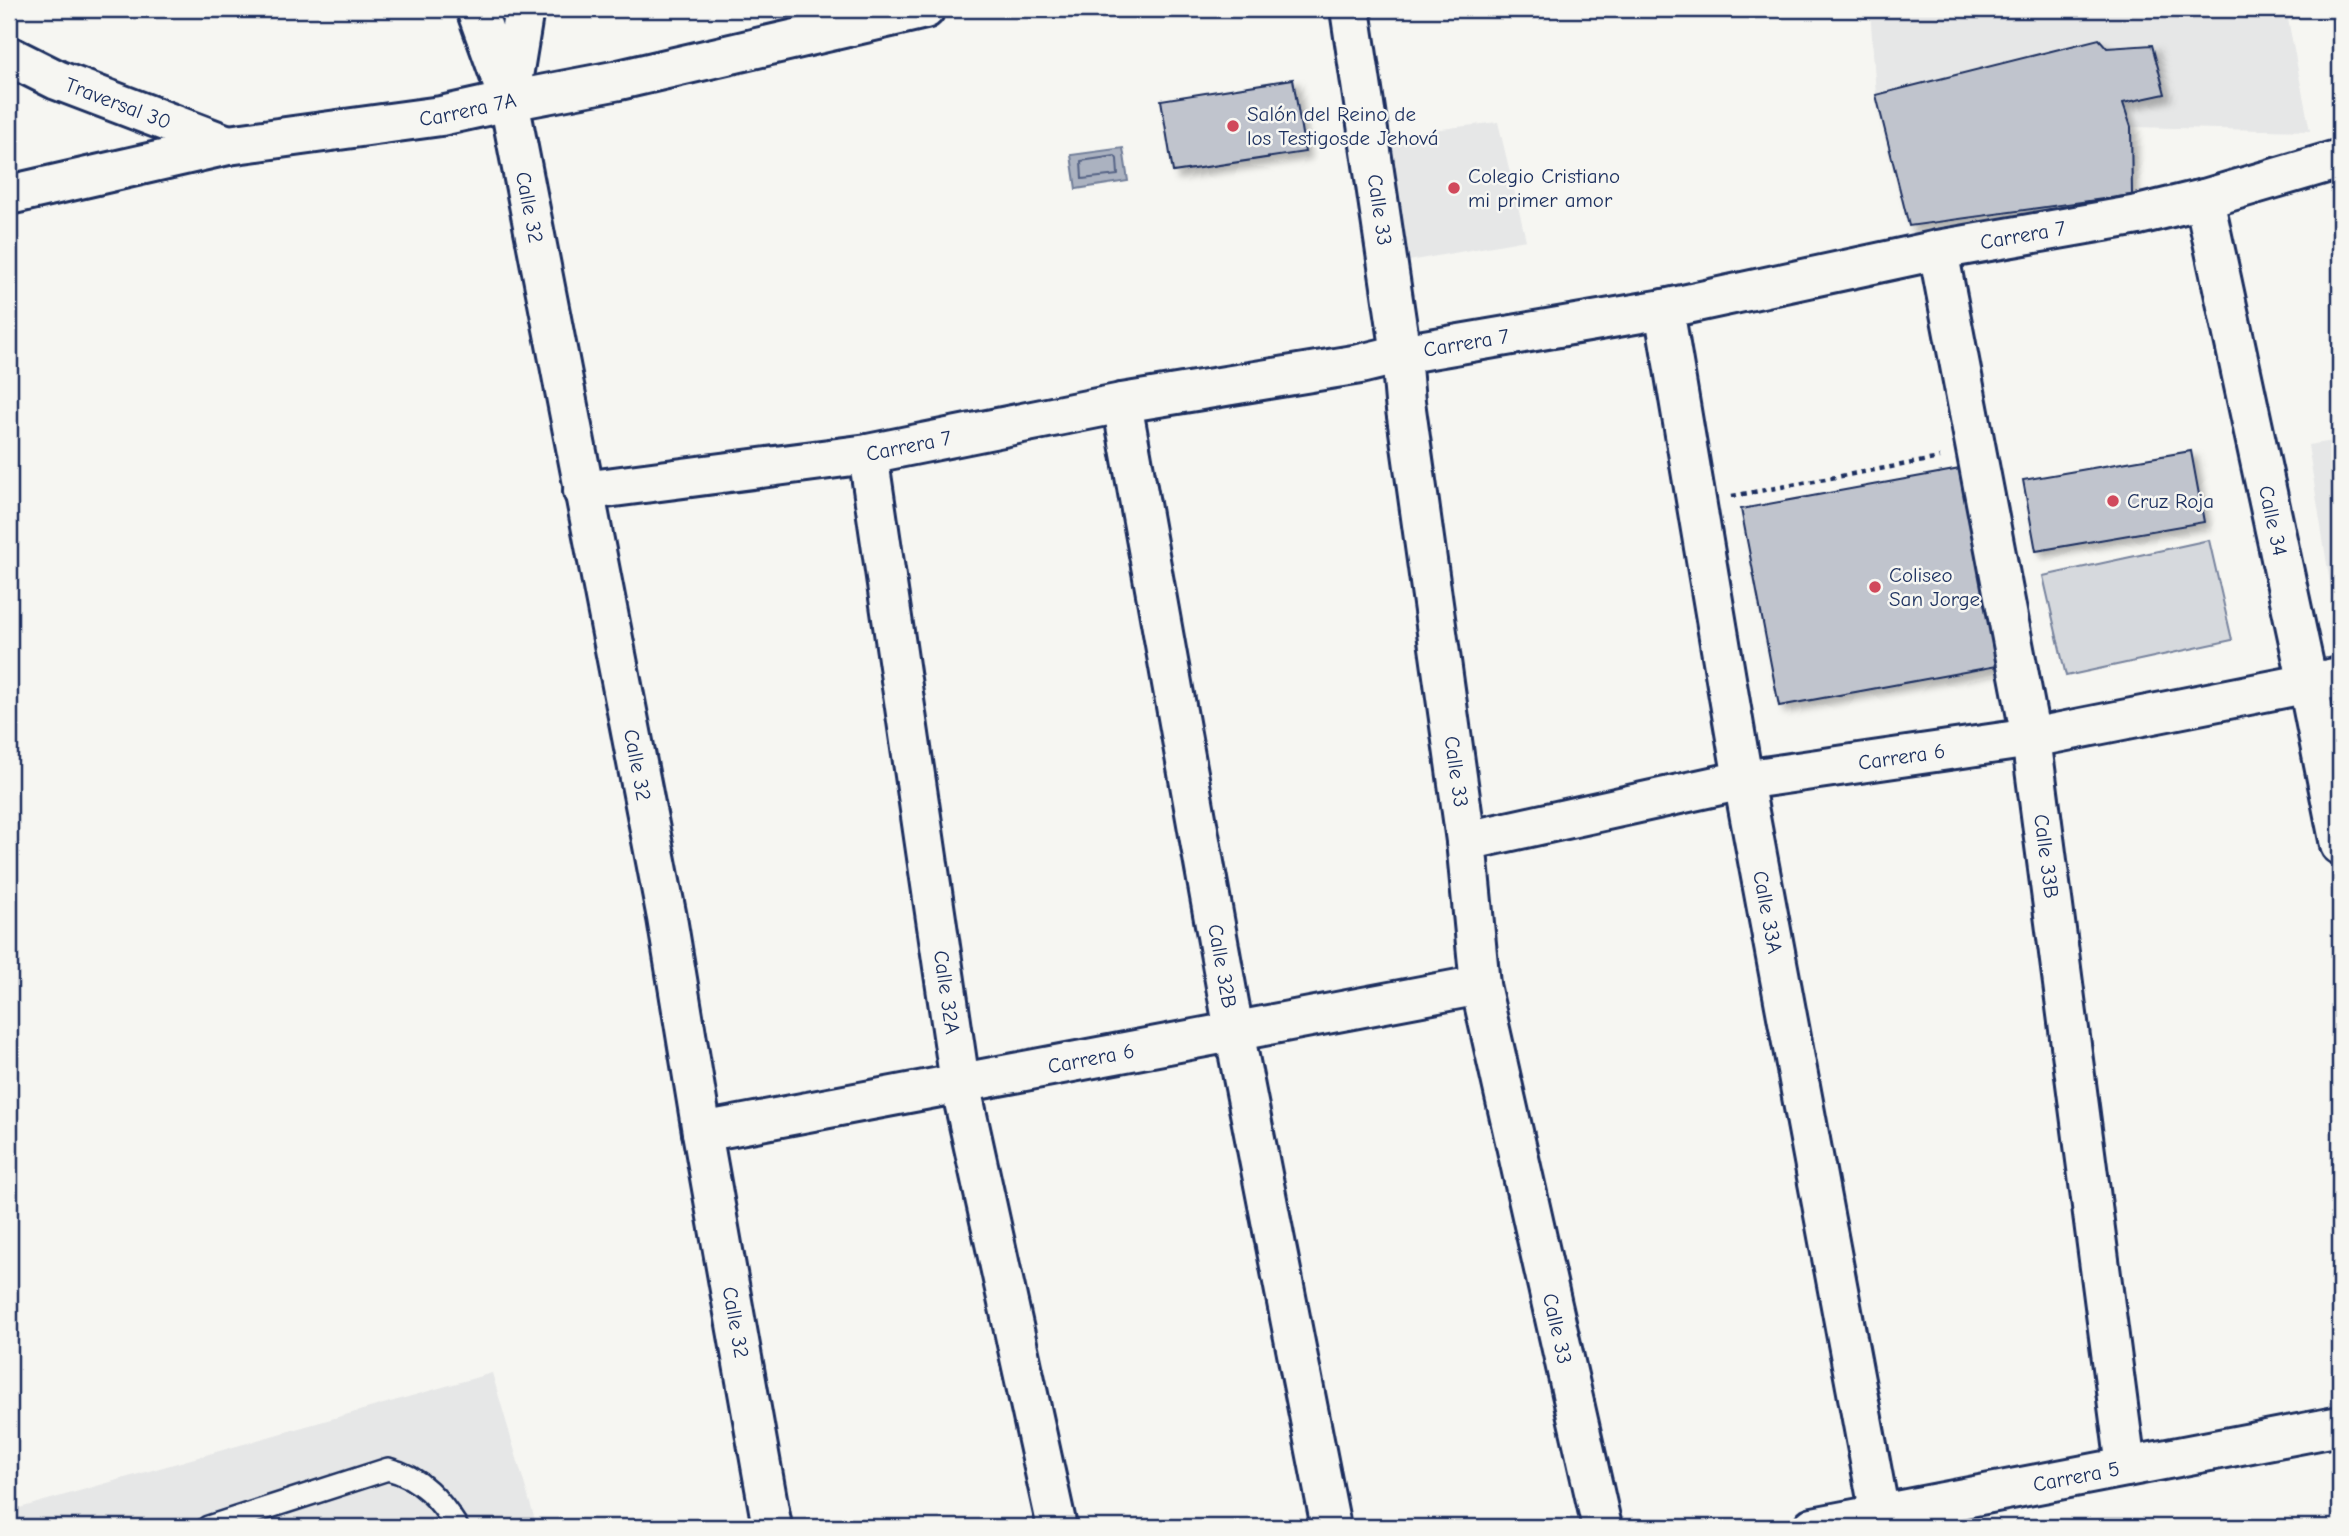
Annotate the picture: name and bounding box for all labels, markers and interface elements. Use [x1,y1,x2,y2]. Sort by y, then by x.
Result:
street label: Traversal 30 [62,72,174,134]
street label: Carrera 7A [418,88,518,131]
place label: Salón del Reino de los Testigosde Jehová [1247,102,1439,150]
marker: Salón del Reino de los Testigosde Jehová [1225,118,1241,134]
place label: Colegio Cristiano mi primer amor [1468,164,1620,212]
street label: Calle 32 [511,170,548,245]
street label: Calle 33 [1363,173,1397,247]
marker: Colegio Cristiano mi primer amor [1446,180,1462,196]
street label: Carrera 7 [1978,216,2067,254]
street label: Carrera 7 [1422,324,1511,362]
street label: Carrera 7 [864,426,954,466]
street label: Calle 34 [2254,483,2292,558]
place label: Cruz Roja [2127,489,2214,513]
marker: Cruz Roja [2105,493,2121,509]
place label: Coliseo San Jorge [1889,563,1980,611]
marker: Coliseo San Jorge [1867,579,1883,595]
street label: Calle 32 [619,727,656,803]
street label: Calle 33 [1440,734,1473,809]
street label: Carrera 6 [1857,739,1947,775]
street label: Calle 33B [2029,813,2064,900]
street label: Calle 33A [1748,869,1787,956]
street label: Calle 32B [1203,922,1242,1010]
street label: Calle 32A [929,949,965,1036]
street label: Carrera 6 [1046,1039,1136,1078]
street label: Calle 32 [718,1285,754,1360]
street label: Calle 33 [1538,1291,1577,1366]
street label: Carrera 5 [2031,1457,2122,1497]

